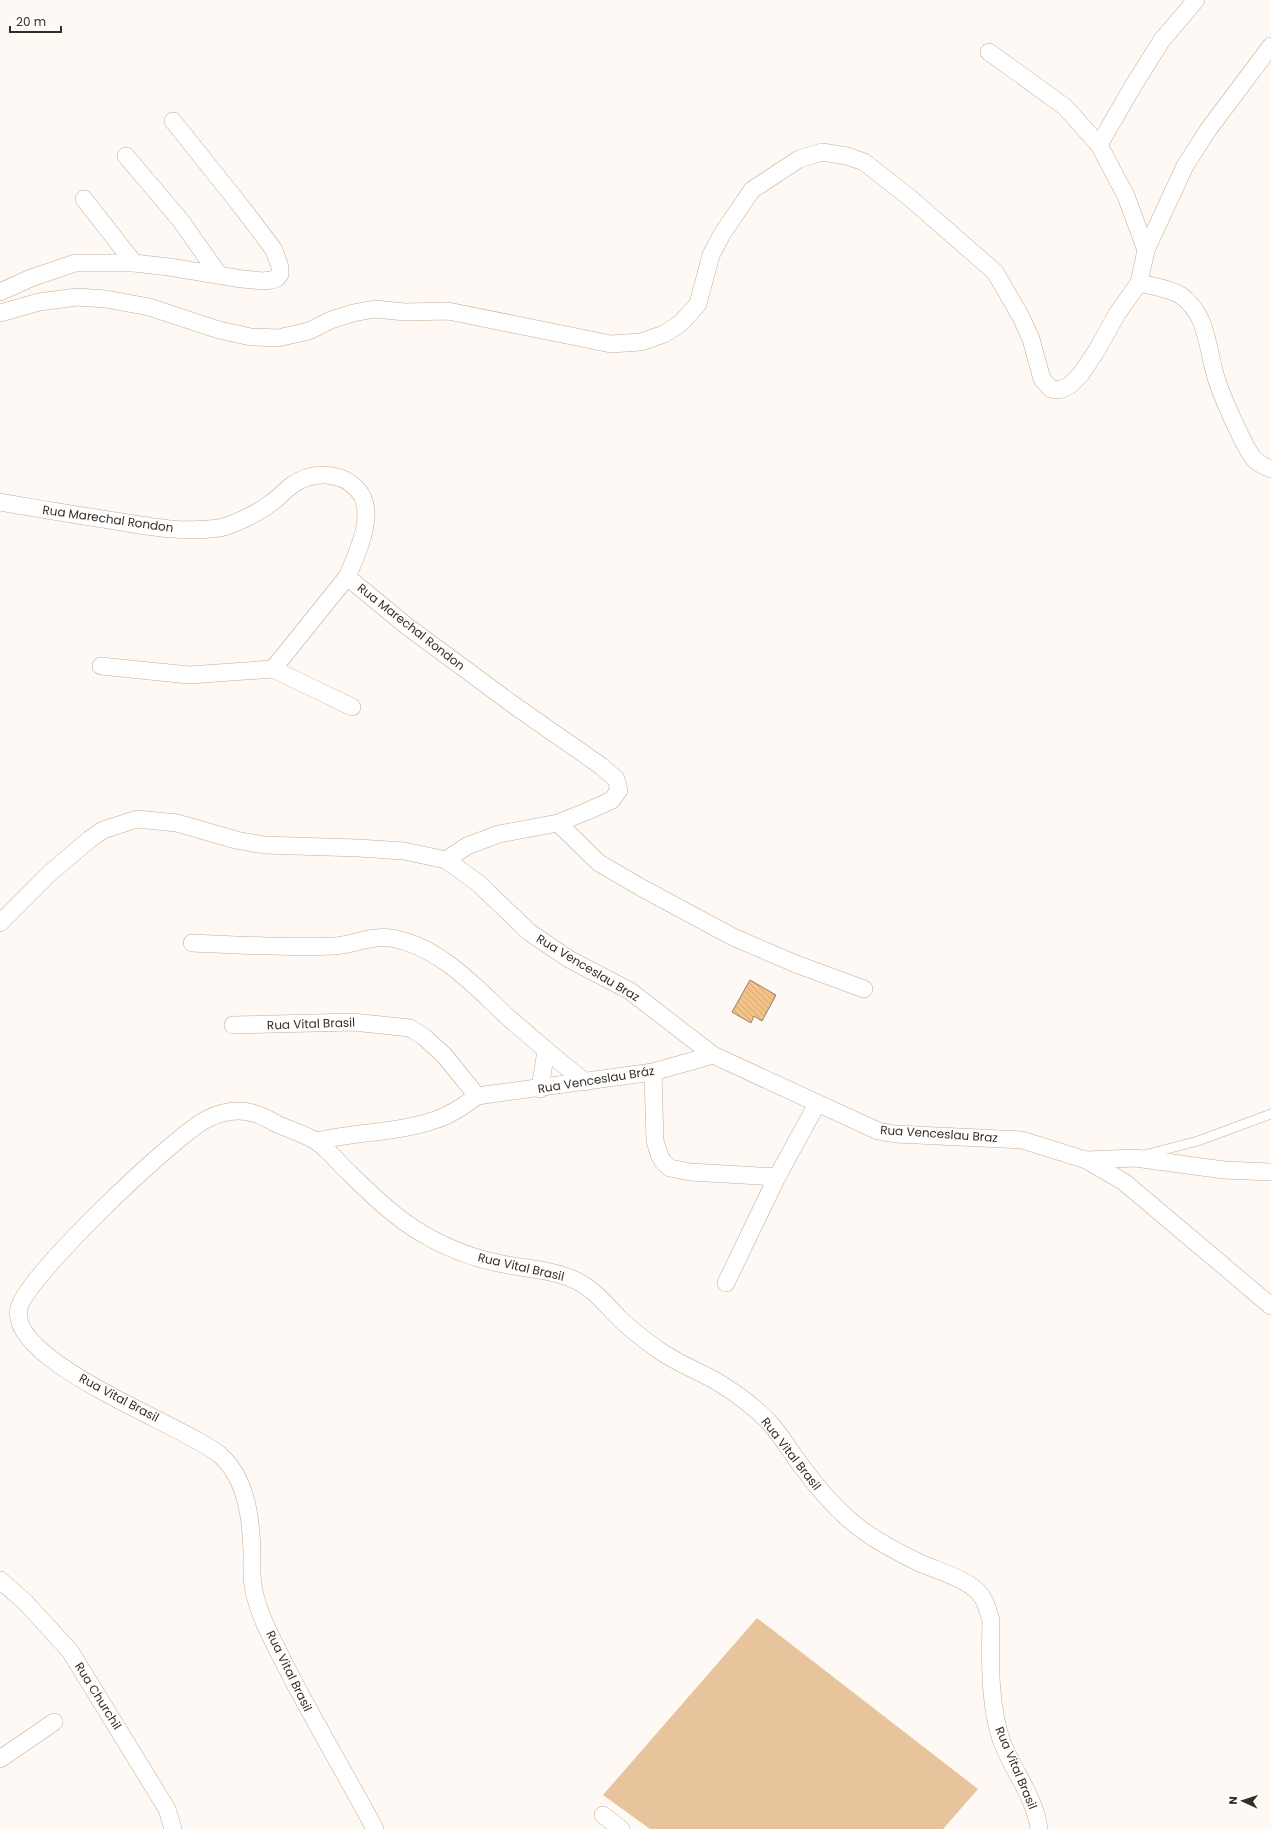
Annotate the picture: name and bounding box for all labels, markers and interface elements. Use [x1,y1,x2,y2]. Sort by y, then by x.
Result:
scale bar [10,8,61,34]
text: 20 m [16,13,46,30]
street label: Rua Marechal Rondon [42,501,175,536]
street label: Rua Marechal Rondon [354,579,469,674]
street label: Rua Venceslau Braz [533,930,643,1005]
street label: Rua Vital Brasil [267,1013,355,1034]
street label: Rua Venceslau Bráz [536,1062,655,1097]
street label: Rua Venceslau Braz [880,1121,998,1146]
street label: Rua Vital Brasil [476,1248,566,1285]
street label: Rua Vital Brasil [76,1369,162,1426]
street label: Rua Vital Brasil [758,1414,825,1494]
street label: Rua Vital Brasil [262,1627,316,1714]
street label: Rua Churchil [71,1659,126,1733]
street label: Rua Vital Brasil [991,1724,1042,1812]
north arrow [1223,1781,1263,1821]
text: N [1225,1796,1241,1805]

